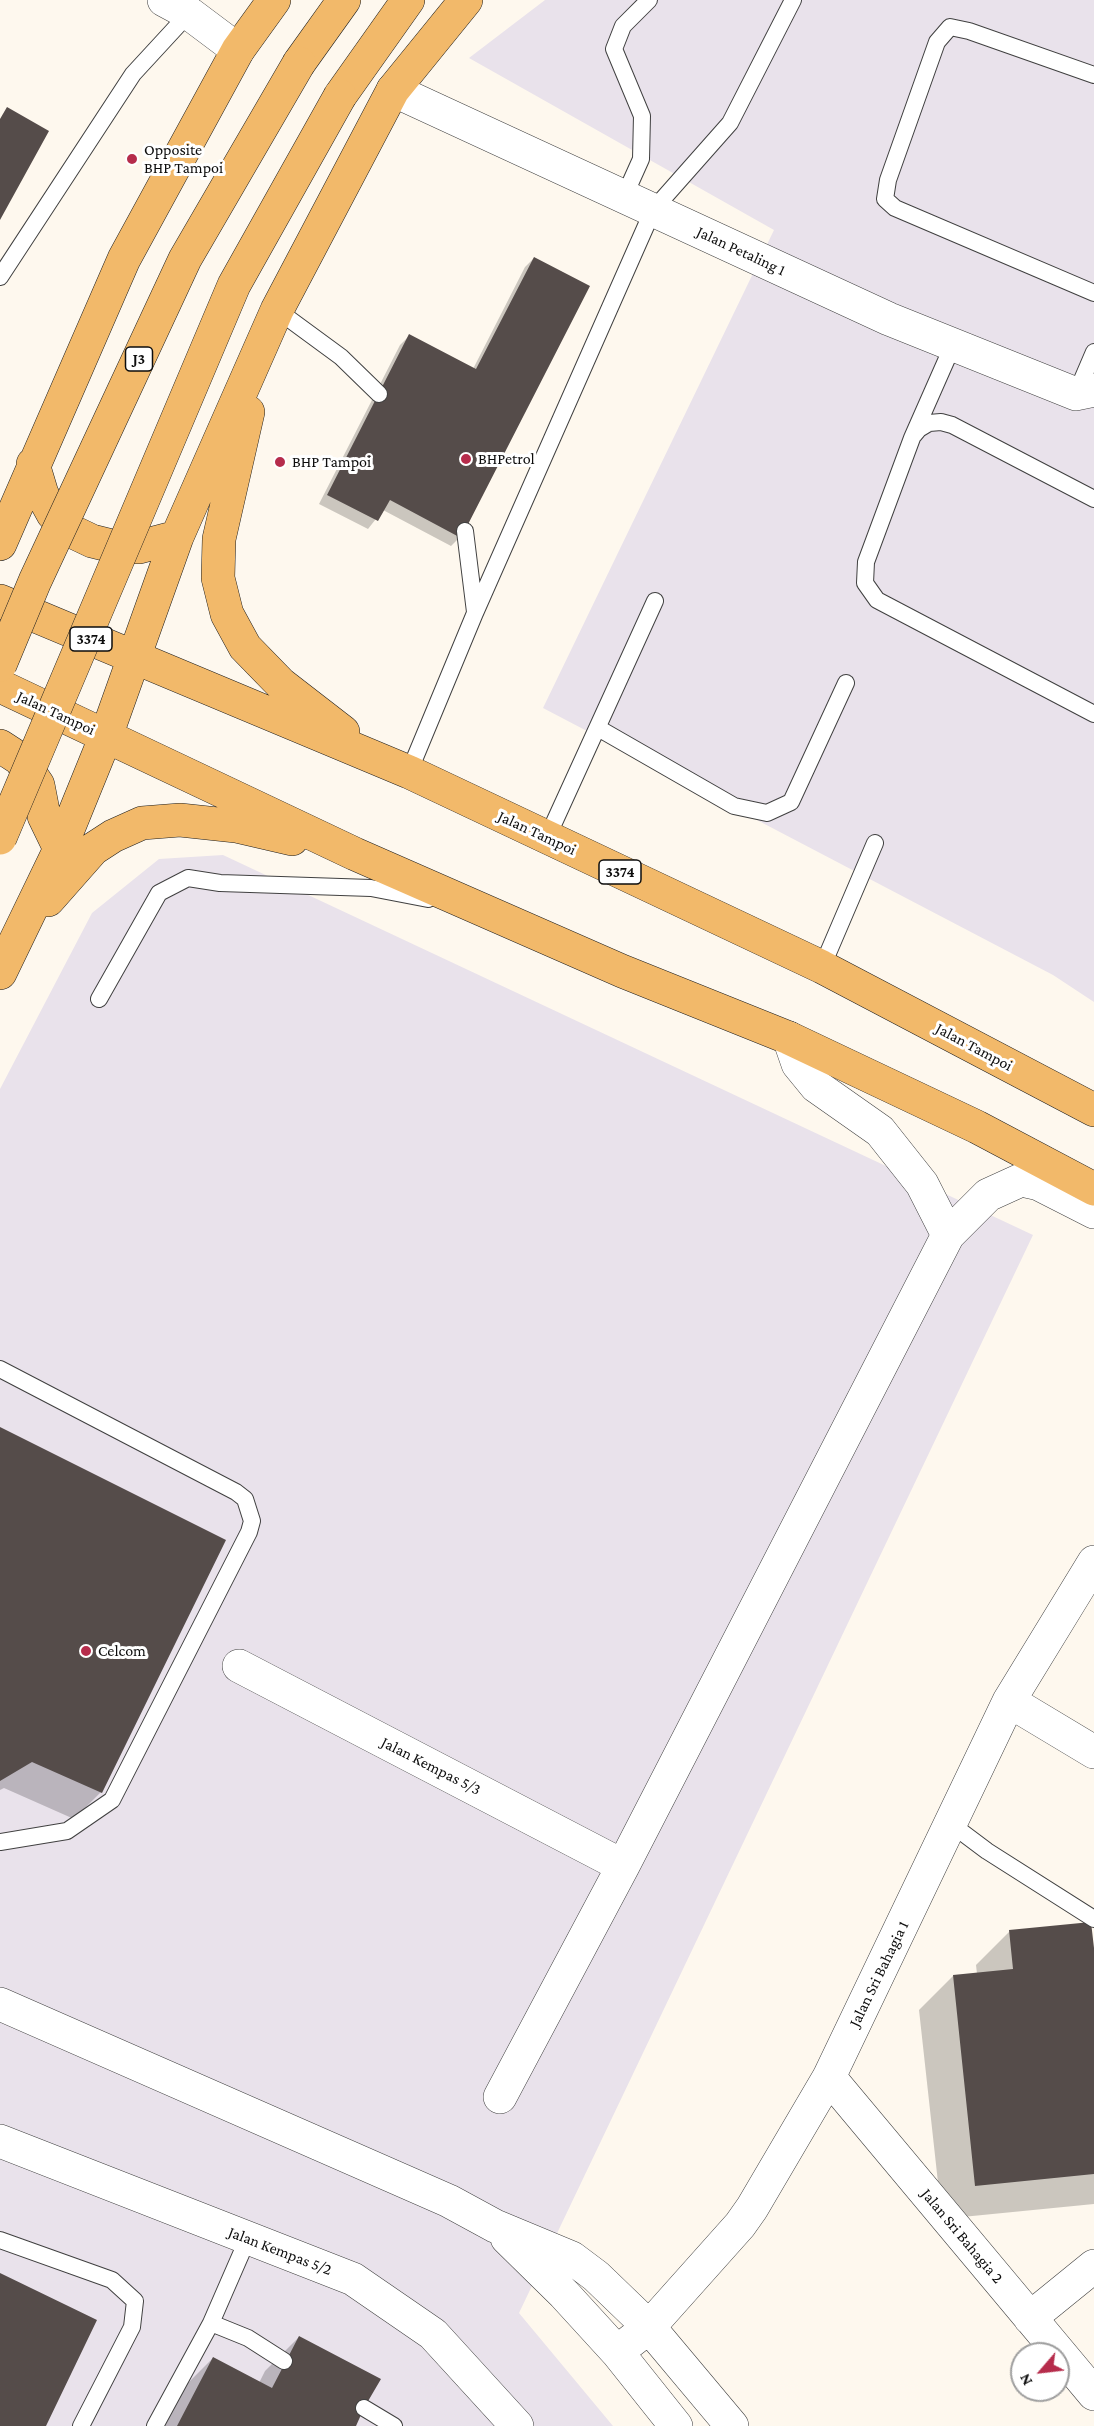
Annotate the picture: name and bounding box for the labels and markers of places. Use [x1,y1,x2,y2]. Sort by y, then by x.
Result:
place label: Opposite BHP Tampoi [144,140,223,178]
marker: Opposite BHP Tampoi [125,152,139,166]
place label: BHPetrol [478,449,535,469]
place label: BHP Tampoi [292,452,371,472]
marker: BHPetrol [459,452,473,466]
marker: BHP Tampoi [273,455,287,469]
place label: Celcom [98,1641,146,1661]
marker: Celcom [79,1644,93,1658]

